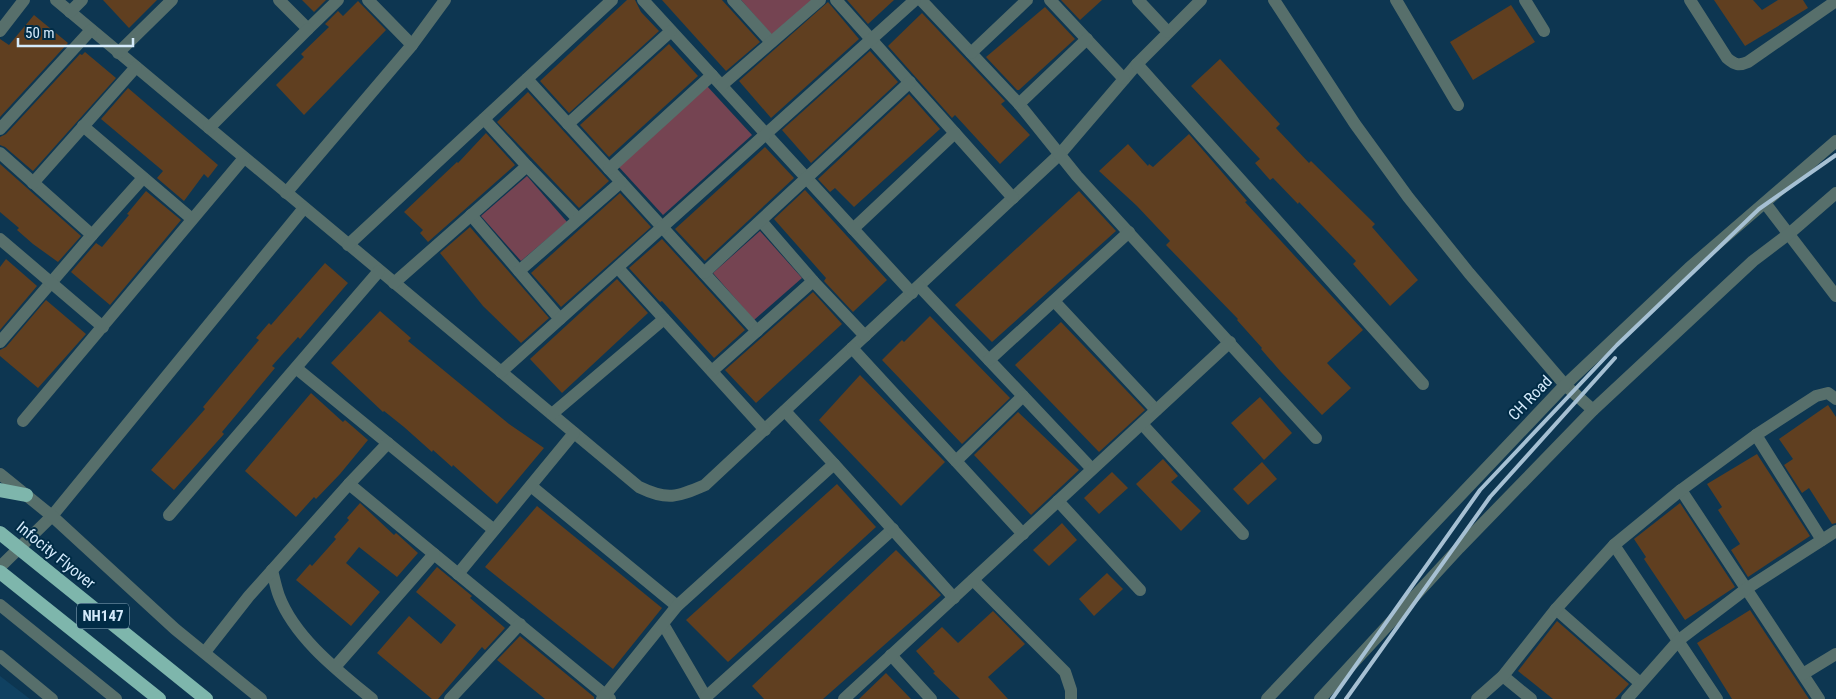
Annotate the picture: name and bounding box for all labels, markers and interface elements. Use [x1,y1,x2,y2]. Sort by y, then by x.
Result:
scale bar [18,15,132,47]
text: 50 m [25,24,55,42]
street label: CH Road [1504,372,1556,424]
street label: Infocity Flyover [13,517,99,593]
road number: NH147 [77,604,129,628]

